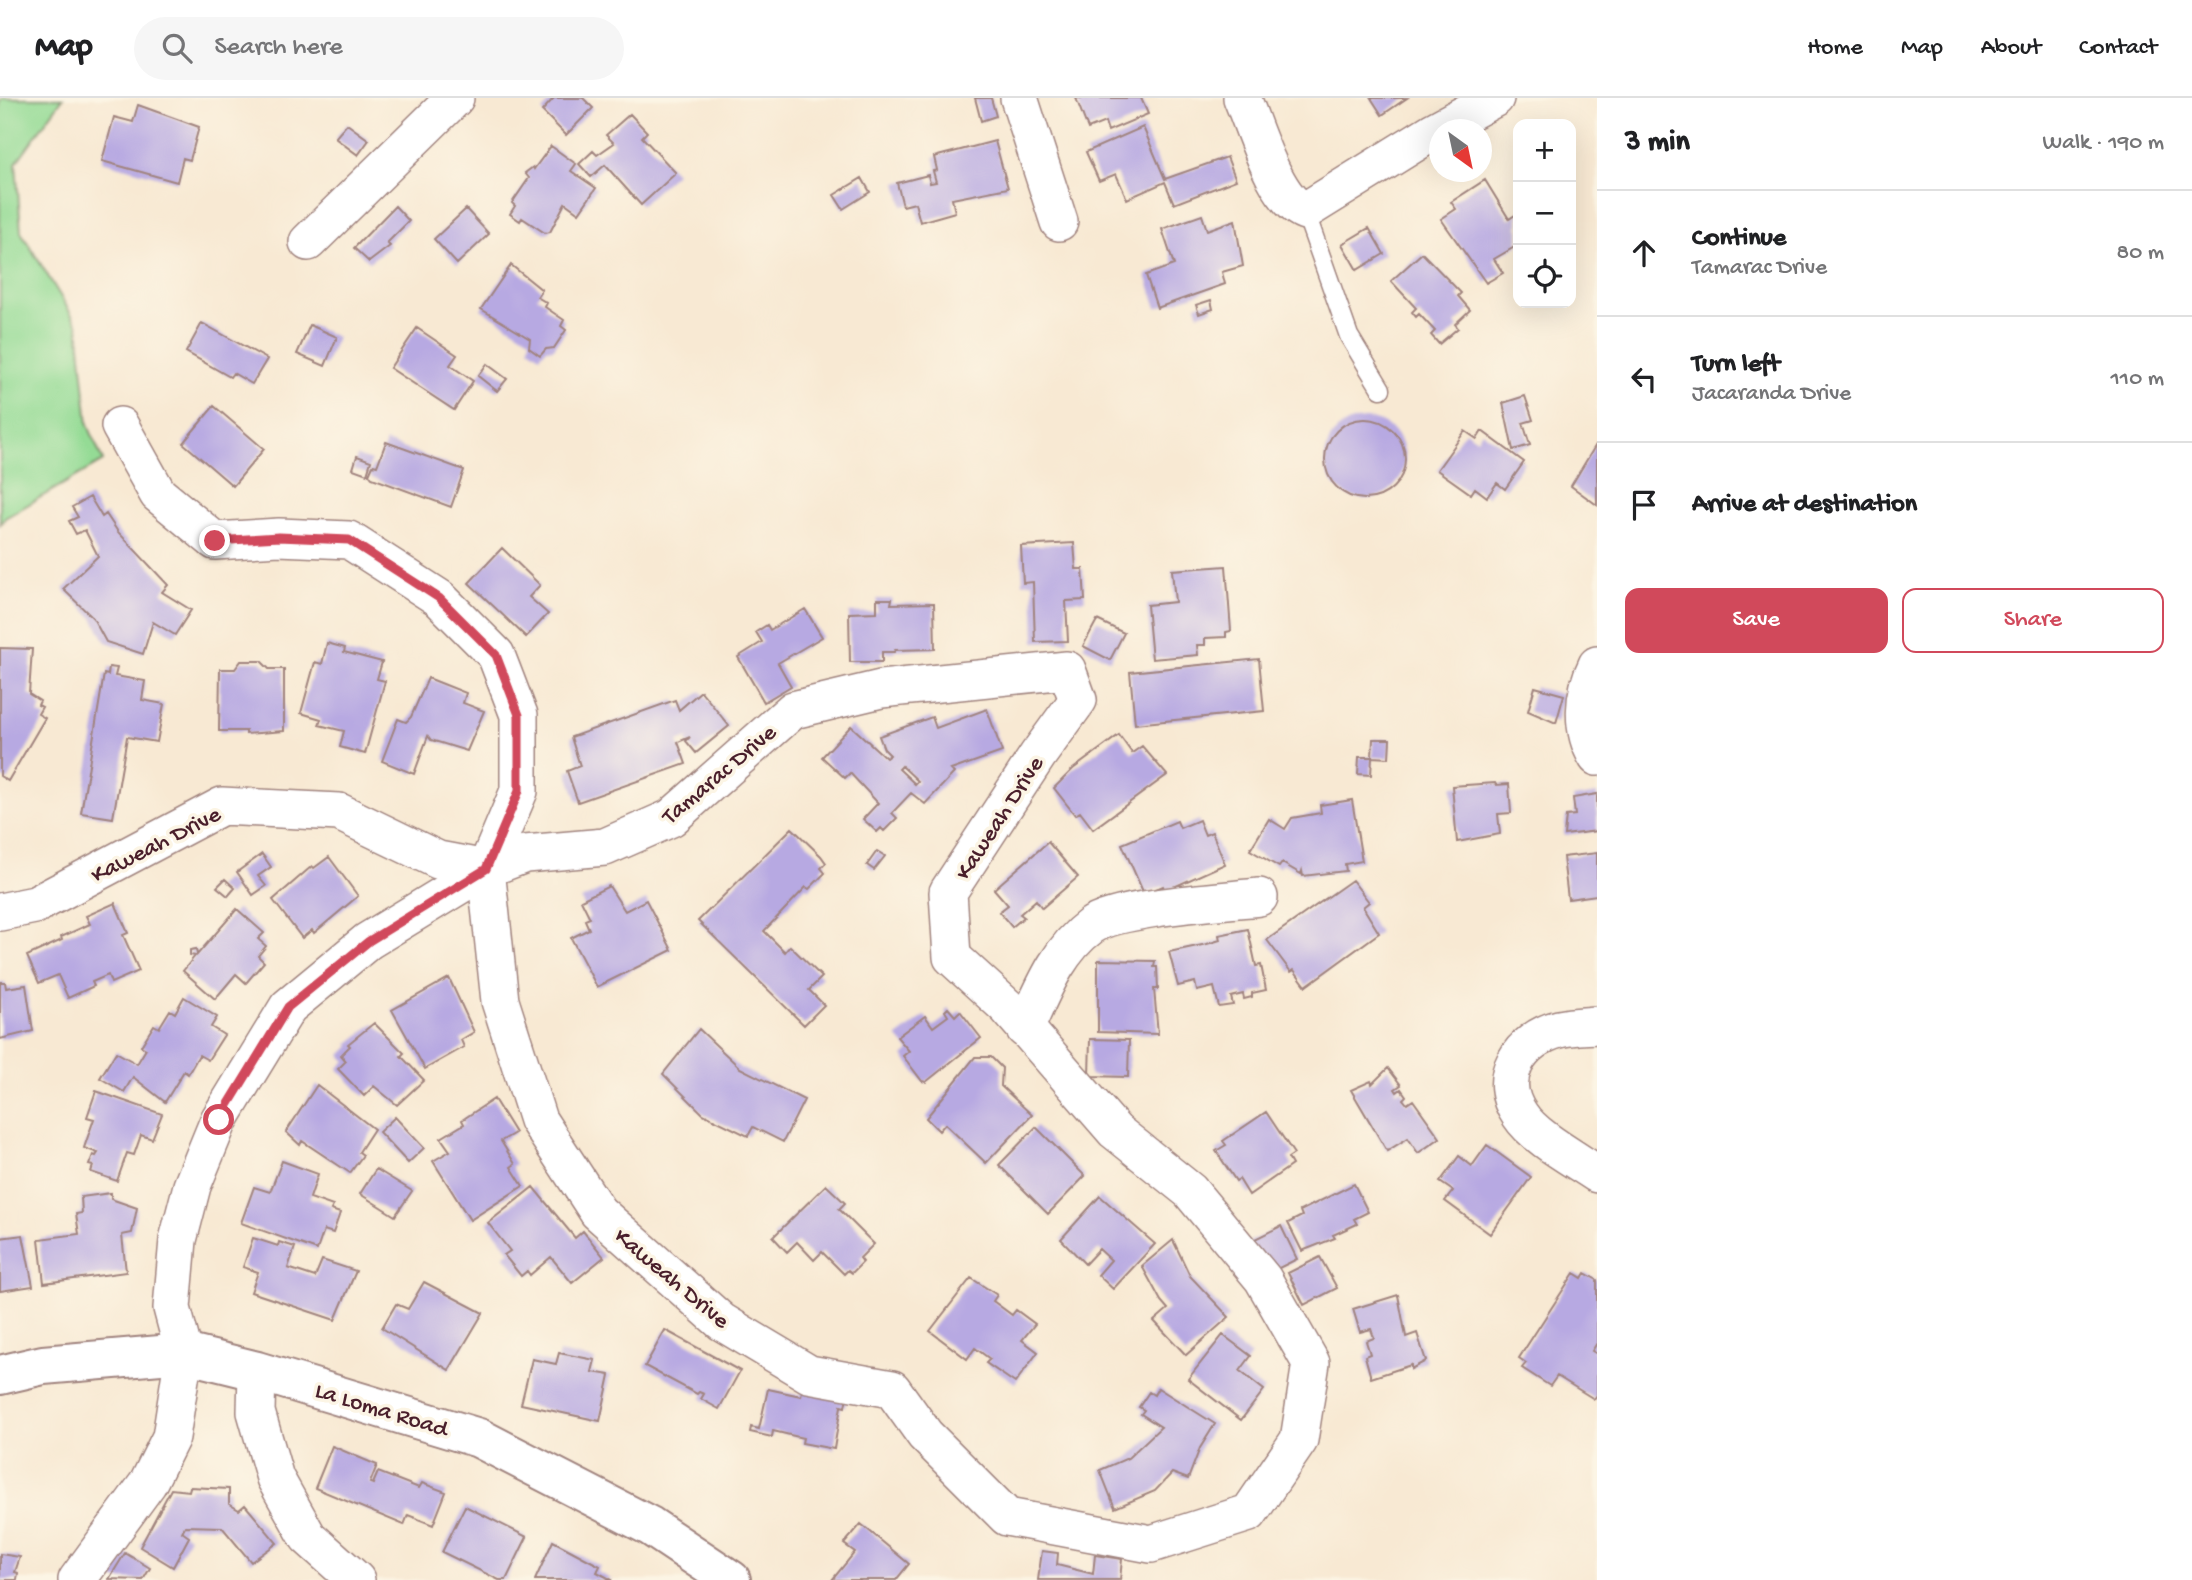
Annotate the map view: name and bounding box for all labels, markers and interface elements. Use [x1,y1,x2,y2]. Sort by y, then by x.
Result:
search box [134,17,624,80]
text: Map [35,29,92,67]
icon: search [158,29,196,67]
text: Search here [214,33,343,64]
text: Home [1807,34,1863,63]
text: Map [1901,34,1943,63]
text: About [1981,34,2041,63]
text: Contact [2079,34,2157,63]
north arrow [1429,119,1492,182]
map controls [1513,119,1576,308]
button: + [1513,119,1576,182]
text: 3 min [1625,126,1690,161]
text: Walk · 190 m [2043,130,2164,157]
button: − [1513,182,1576,245]
text: Continue [1692,224,1786,255]
icon: ahead [1625,234,1663,272]
text: 80 m [2117,240,2164,267]
button: locate [1513,245,1576,308]
text: Tamarac Drive [1692,255,1827,282]
text: Turn left [1692,350,1780,381]
icon: left [1625,360,1663,398]
text: 110 m [2111,366,2164,393]
text: Jacaranda Drive [1692,381,1851,408]
icon: arrive [1625,486,1663,524]
text: Arrive at destination [1692,490,1917,521]
route end [199,525,230,556]
button: Save [1625,588,1888,653]
button: Share [1902,588,2164,653]
street label: Tamarac Drive [655,719,784,833]
street label: Kaweah Drive [950,751,1052,886]
street label: Kaweah Drive [87,801,227,891]
route start [203,1104,234,1135]
street label: Kaweah Drive [607,1223,735,1337]
street label: La Loma Road [311,1377,453,1446]

